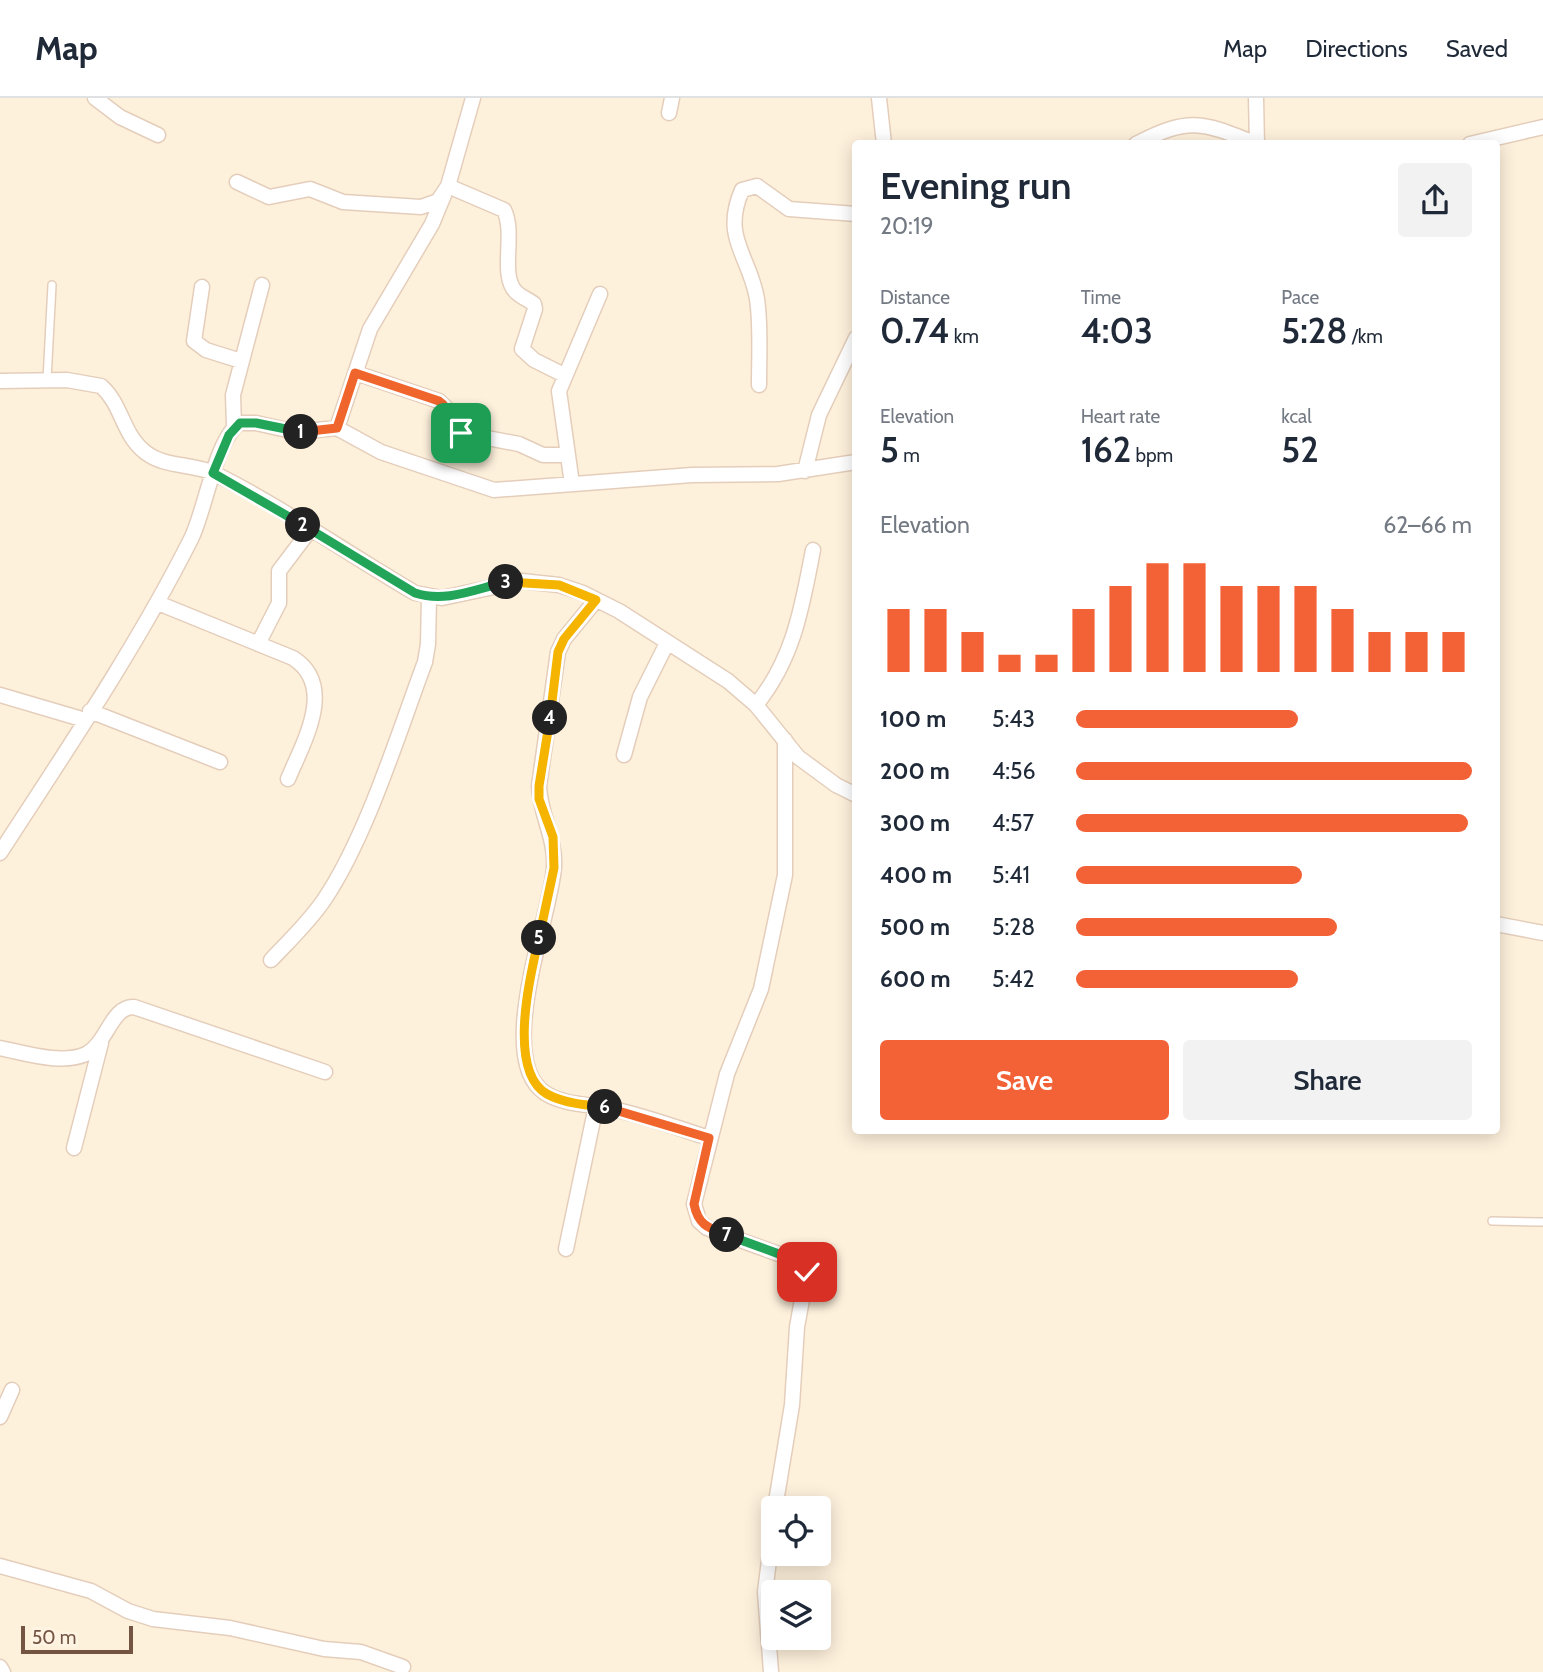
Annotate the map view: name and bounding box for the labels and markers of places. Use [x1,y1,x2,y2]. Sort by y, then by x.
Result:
pin [431,403,491,463]
pin: 1 [284,414,318,450]
pin: 2 [286,508,320,542]
pin: 3 [489,564,524,600]
pin: 4 [532,700,568,736]
pin: 5 [522,920,556,956]
pin: 6 [588,1090,622,1124]
pin: 7 [710,1218,744,1252]
pin [777,1242,837,1302]

